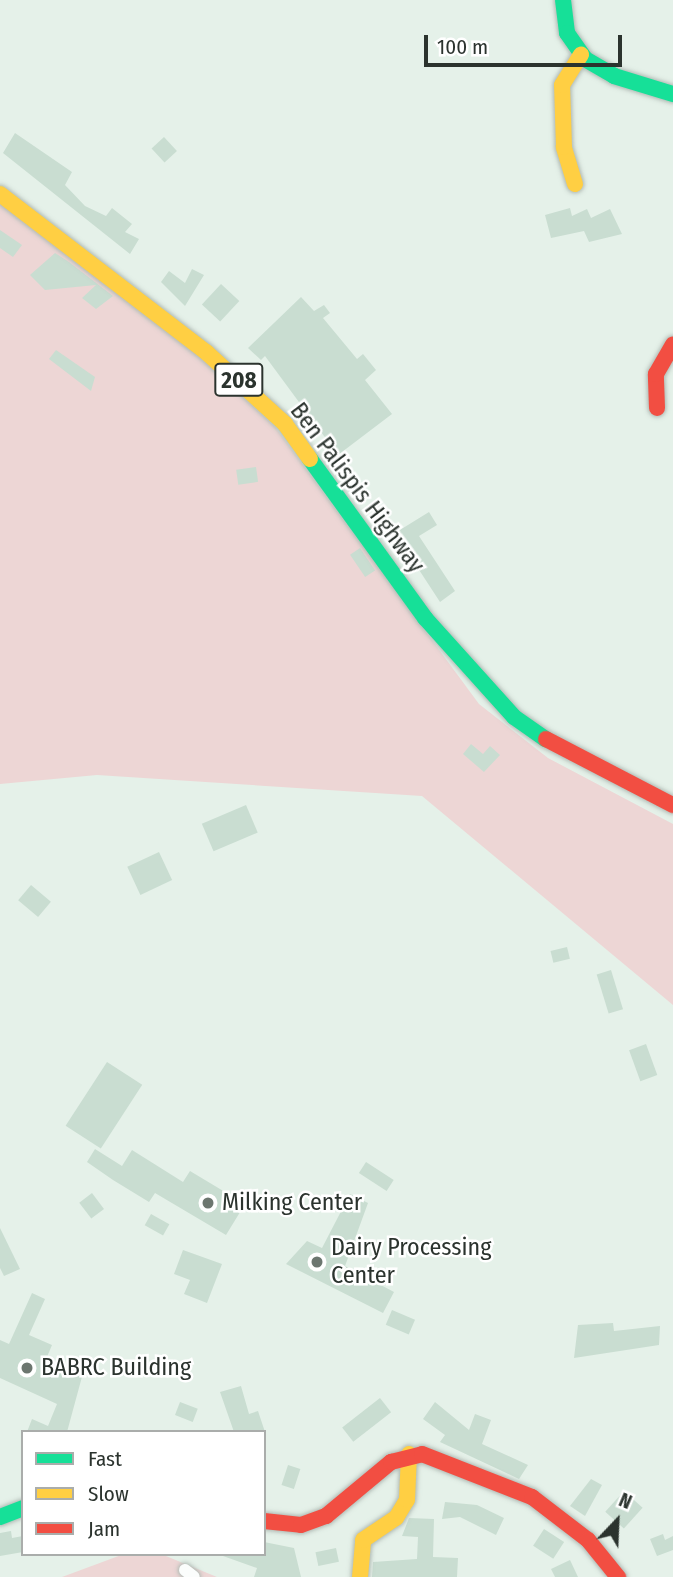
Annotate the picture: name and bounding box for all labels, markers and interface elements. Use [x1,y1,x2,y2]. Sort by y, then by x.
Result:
scale bar [428,21,626,65]
text: 100 m [437,34,488,60]
road number: 208 [213,360,265,400]
street label: Ben Palispis Highway [284,397,430,579]
place label: Milking Center [222,1189,362,1217]
marker: Milking Center [200,1195,216,1211]
place label: Dairy Processing Center [331,1234,492,1290]
marker: Dairy Processing Center [309,1254,325,1270]
place label: BABRC Building [41,1354,191,1382]
marker: BABRC Building [19,1360,35,1376]
legend [21,1430,266,1556]
text: Fast [88,1446,122,1472]
text: Slow [88,1481,129,1507]
north arrow [582,1486,652,1556]
text: N [616,1488,635,1514]
text: Jam [88,1516,120,1542]

